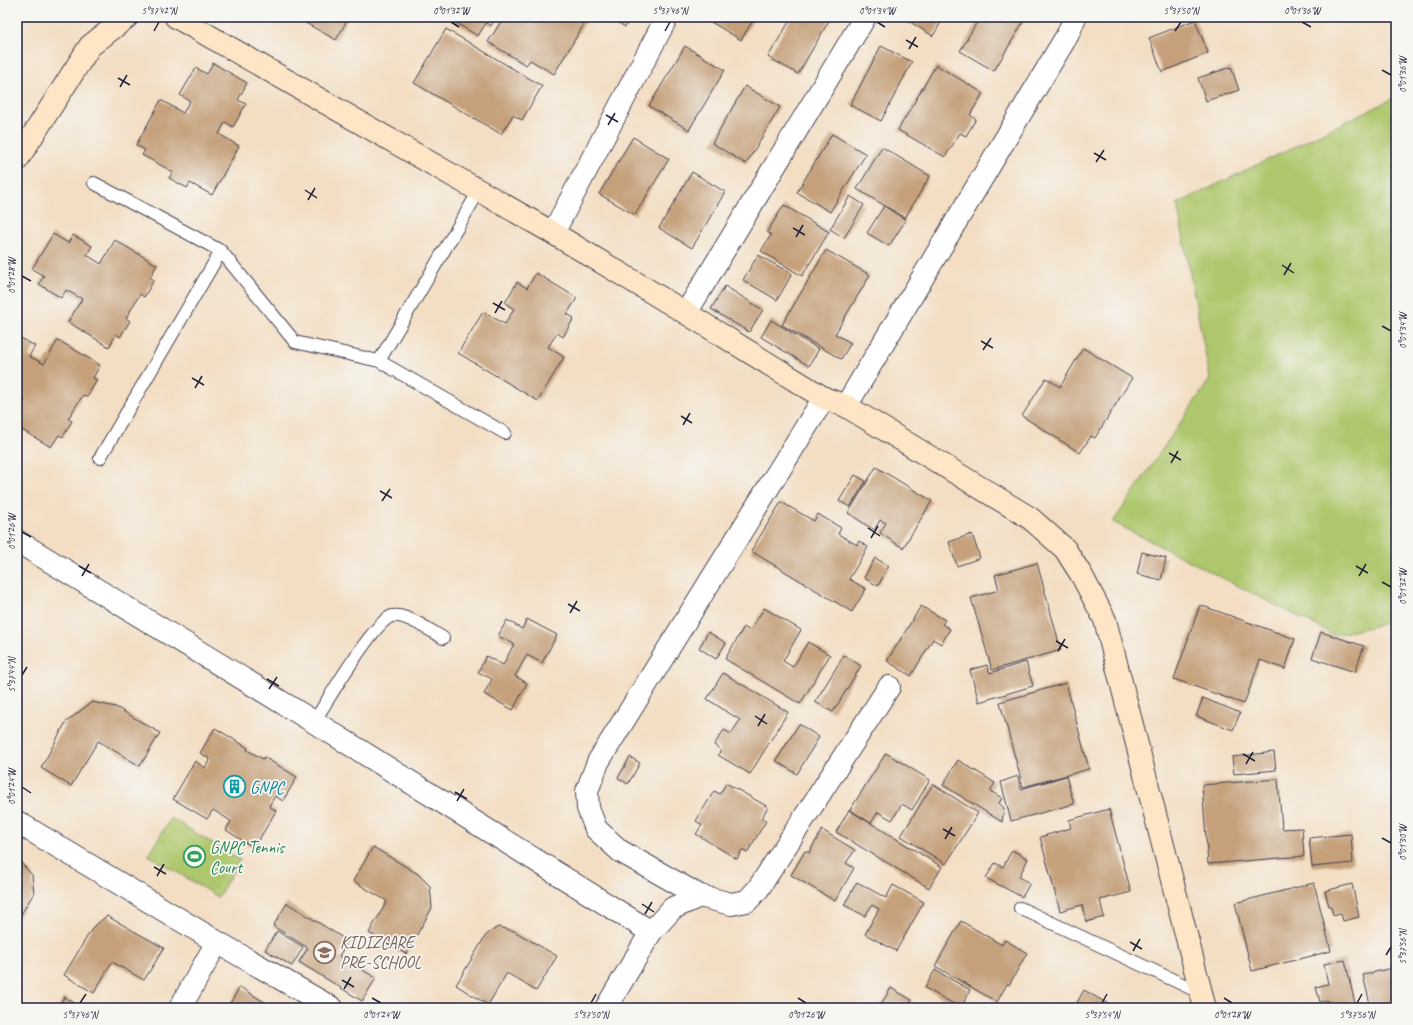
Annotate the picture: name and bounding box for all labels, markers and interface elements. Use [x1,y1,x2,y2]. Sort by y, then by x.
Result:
text: 5°37'42"N [142,4,178,17]
text: 0°01'32"W [433,4,471,17]
text: 5°37'46"N [653,4,689,17]
text: 0°01'34"W [859,4,897,17]
text: 5°37'50"N [1164,4,1200,17]
text: 0°01'36"W [1284,4,1322,17]
text: 0°01'36"W [1396,55,1409,93]
text: 0°01'28"W [5,256,18,294]
text: 0°01'34"W [1396,311,1409,349]
text: 0°01'26"W [5,512,18,550]
text: 0°01'32"W [1396,567,1409,605]
text: 5°37'44"N [5,656,18,692]
text: 0°01'24"W [5,767,18,805]
building icon: GNPC [222,774,248,800]
place label: GNPC [250,777,286,798]
text: 0°01'30"W [1396,823,1409,861]
place label: GNPC Tennis Court [210,837,286,878]
sports icon: GNPC Tennis Court [181,844,207,870]
text: 5°37'56"N [1396,928,1409,964]
place label: KIDIZCARE PRE-SCHOOL [340,932,422,973]
school or university icon: KIDIZCARE PRE-SCHOOL [311,939,337,965]
text: 5°37'46"N [63,1008,99,1021]
text: 0°01'24"W [363,1008,401,1021]
text: 5°37'50"N [574,1008,610,1021]
text: 0°01'26"W [788,1008,826,1021]
text: 5°37'54"N [1085,1008,1121,1021]
text: 0°01'28"W [1214,1008,1252,1021]
text: 5°37'56"N [1340,1008,1376,1021]

